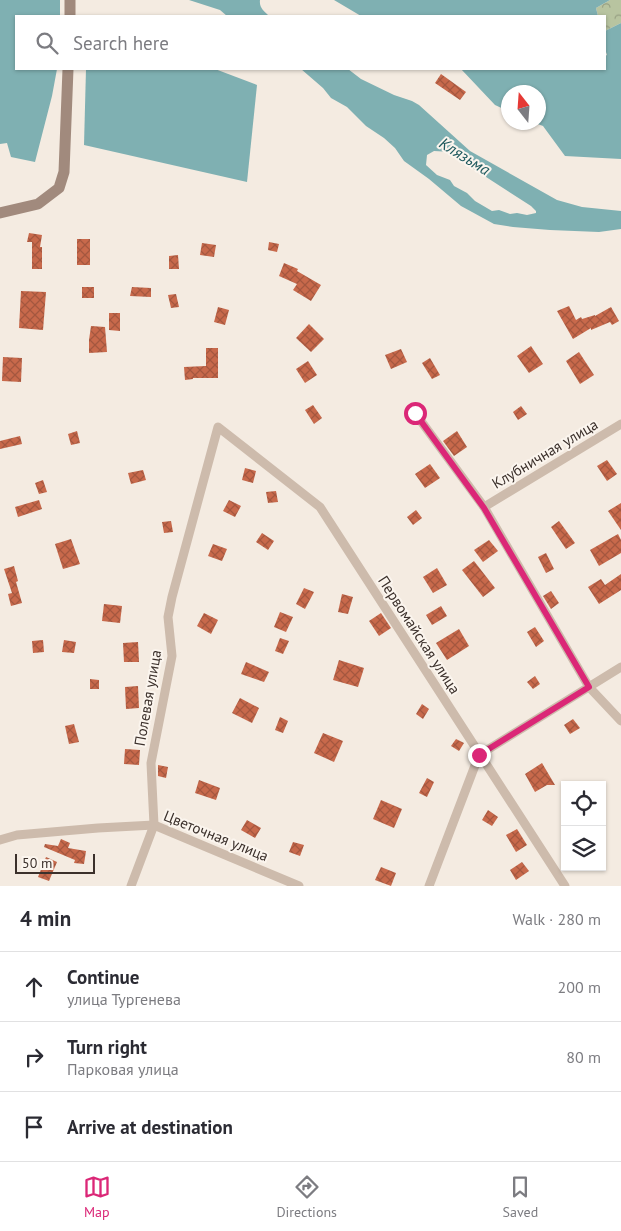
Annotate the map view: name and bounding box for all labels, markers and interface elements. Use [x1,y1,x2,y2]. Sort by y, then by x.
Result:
search box [15,15,606,70]
icon: search [33,29,61,57]
text: Search here [73,31,169,55]
north arrow [501,85,546,130]
water label: Клязьма [436,133,494,179]
route start [404,402,427,425]
street label: Клубничная улица [488,414,601,493]
street label: Первомайская улица [374,572,465,697]
street label: Полевая улица [130,648,165,747]
route end [468,744,491,767]
map controls [561,781,606,871]
button: locate [561,781,606,826]
street label: Цветочная улица [161,806,271,865]
button: layers [561,826,606,871]
scale bar [15,851,95,874]
text: 50 m [22,854,52,872]
text: 4 min [20,905,71,932]
text: Walk · 280 m [512,909,601,929]
text: Continue [67,965,139,989]
icon: ahead [20,973,48,1001]
text: 200 m [558,977,601,997]
text: улица Тургенева [67,989,181,1009]
text: Turn right [67,1035,147,1059]
icon: right [20,1043,48,1071]
text: 80 m [566,1047,601,1067]
text: Парковая улица [67,1059,179,1079]
icon: arrive [20,1113,48,1141]
text: Arrive at destination [67,1115,233,1139]
tab: Map [83,1173,111,1221]
tab: Directions [276,1173,337,1221]
tab: Saved [503,1173,538,1221]

